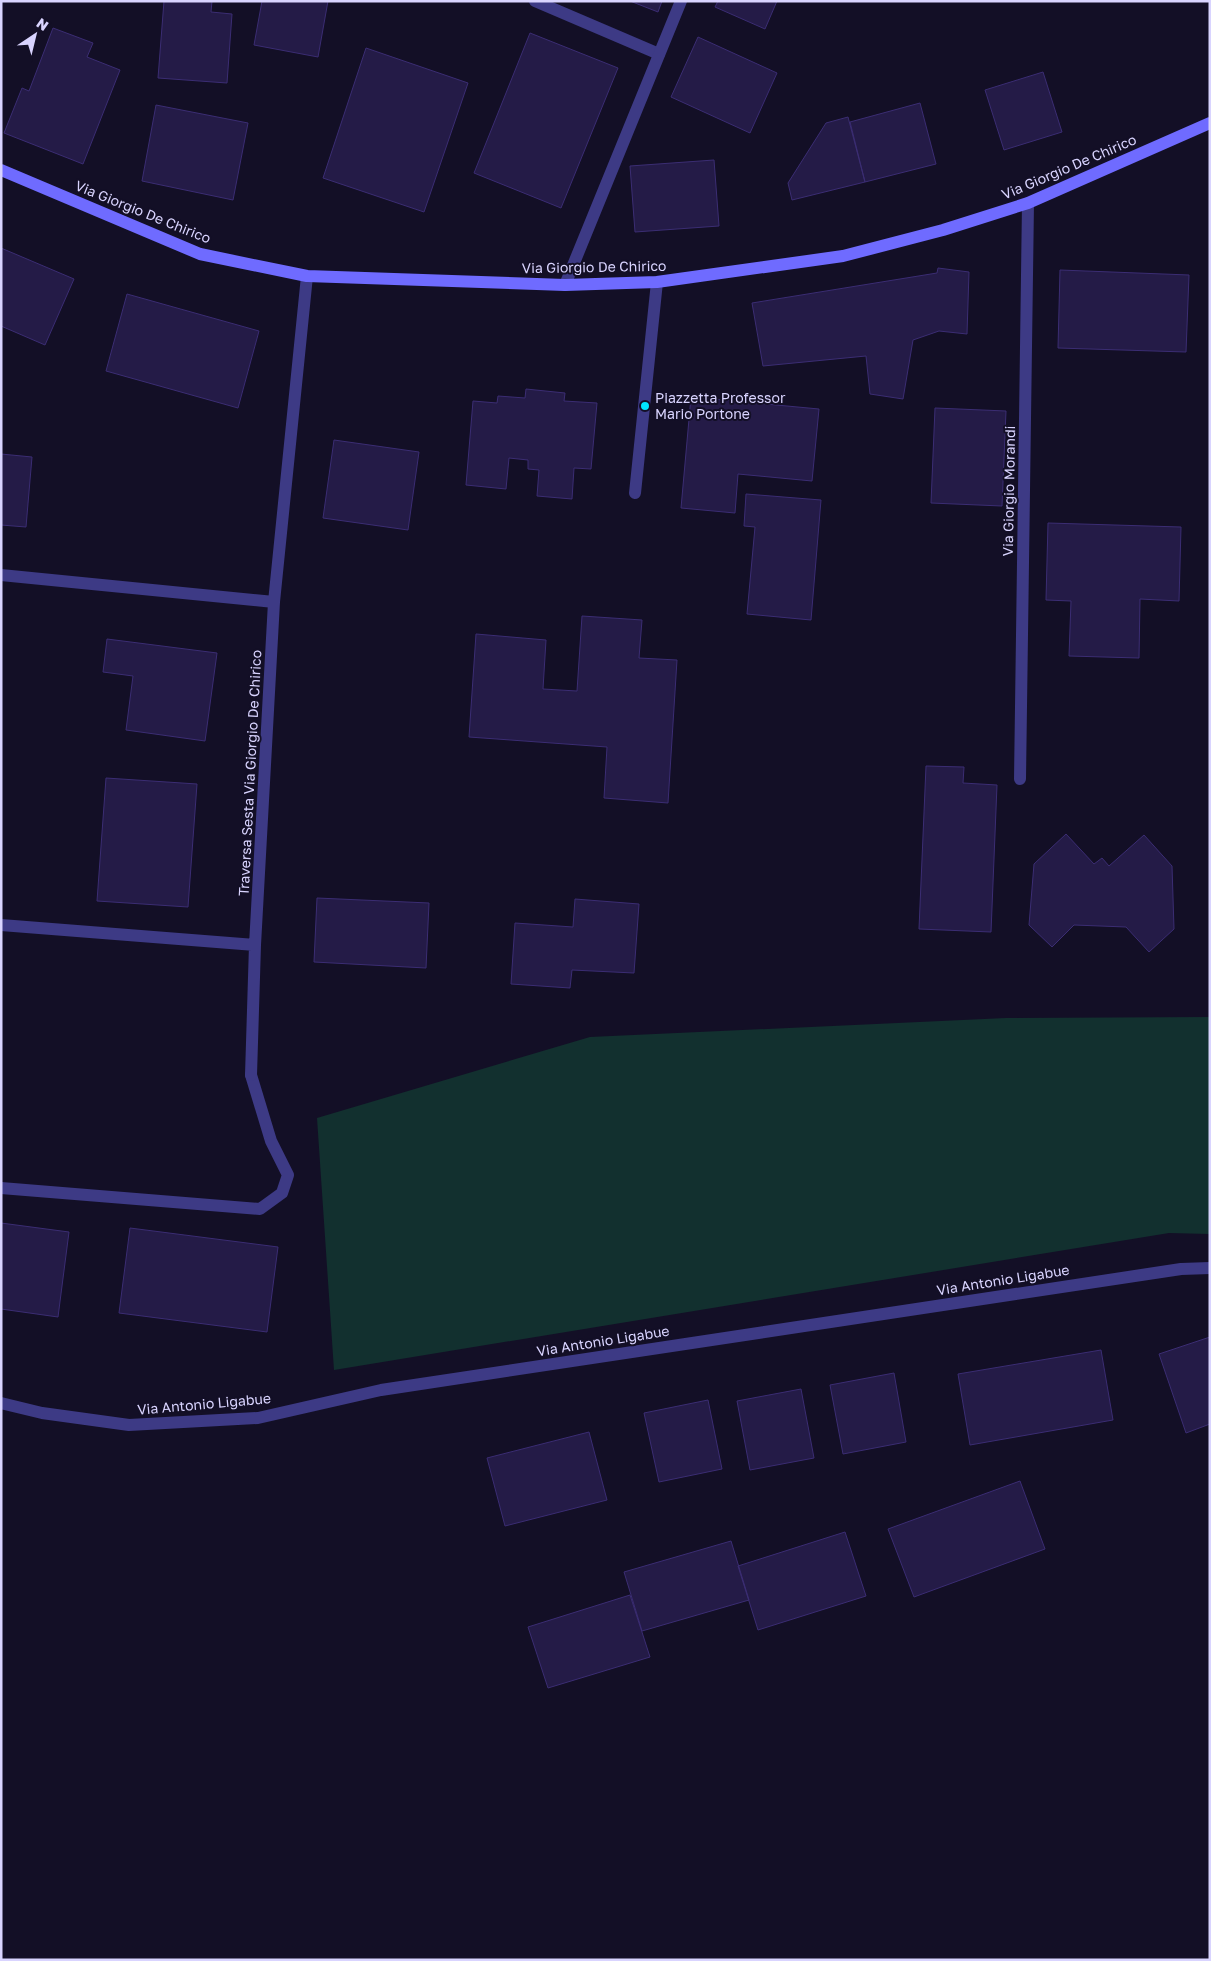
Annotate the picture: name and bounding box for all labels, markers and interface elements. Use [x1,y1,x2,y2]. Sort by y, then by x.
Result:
north arrow [10,10,60,60]
text: N [34,14,52,34]
street label: Via Giorgio De Chirico [999,130,1139,203]
street label: Via Giorgio De Chirico [73,177,213,247]
street label: Via Giorgio De Chirico [522,257,666,276]
place label: Piazzetta Professor Mario Portone [655,389,786,422]
marker: Piazzetta Professor Mario Portone [639,400,651,412]
street label: Via Giorgio Morandi [999,425,1018,557]
street label: Traversa Sesta Via Giorgio De Chirico [235,649,264,897]
street label: Via Antonio Ligabue [935,1261,1070,1298]
street label: Via Antonio Ligabue [535,1322,670,1359]
street label: Via Antonio Ligabue [136,1389,271,1418]

